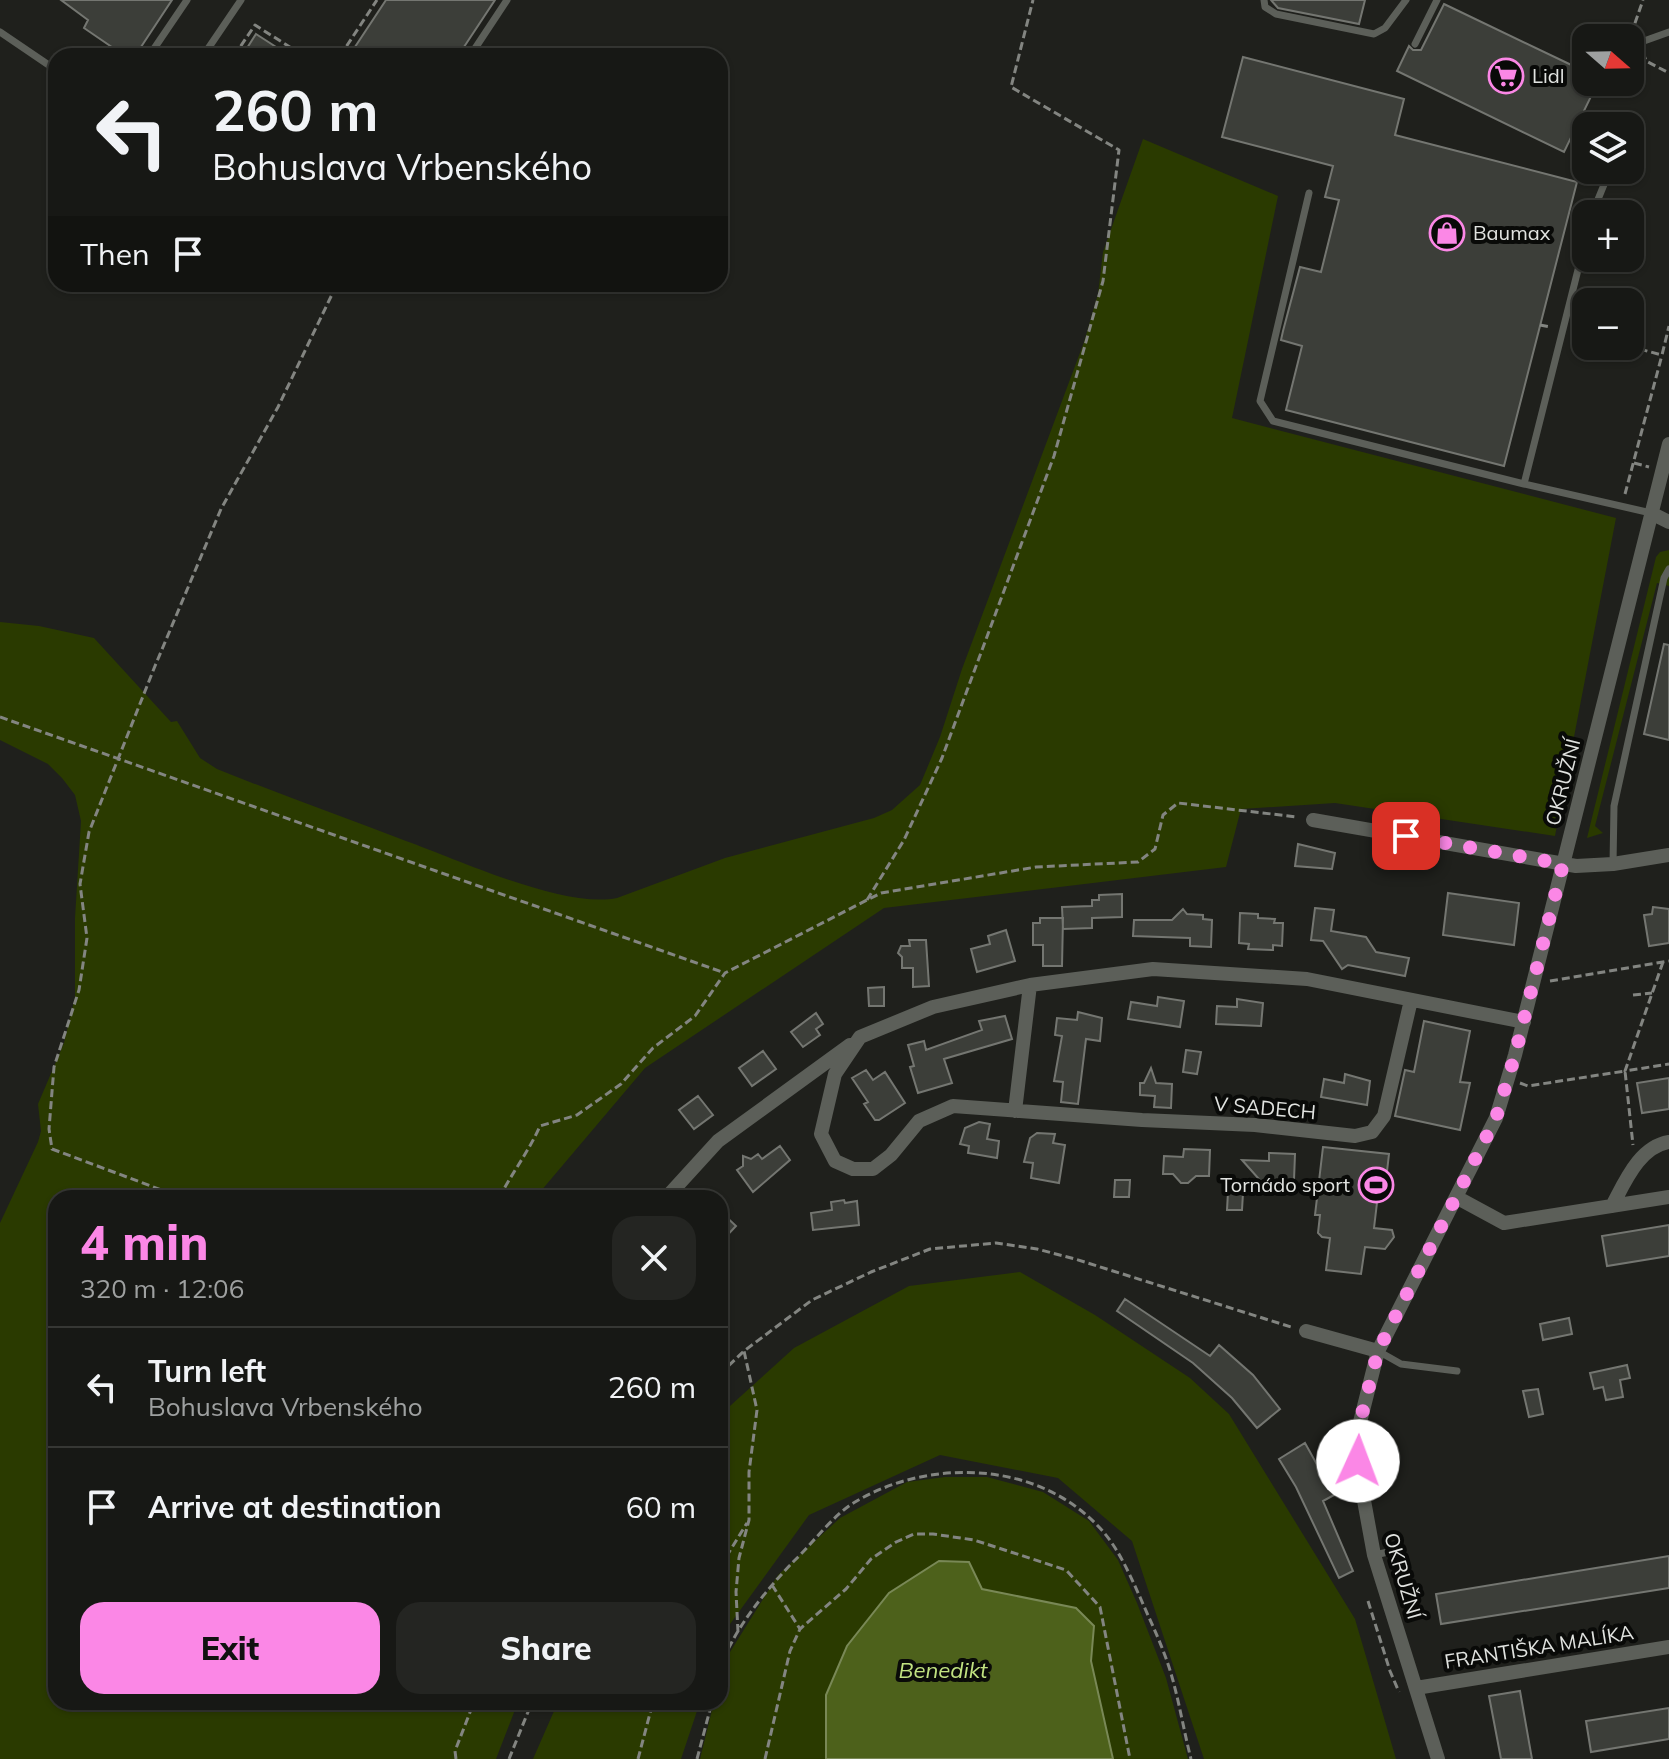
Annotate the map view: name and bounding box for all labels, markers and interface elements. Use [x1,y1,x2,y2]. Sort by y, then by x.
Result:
north arrow [1572,24,1644,96]
map controls [1572,24,1644,360]
supermarket icon: Lidl [1487,57,1525,95]
place label: Lidl [1532,63,1564,88]
text: 260 m [212,75,379,145]
icon: left [80,80,184,184]
button: layers [1572,112,1644,184]
text: Bohuslava Vrbenského [212,144,592,189]
button: + [1572,200,1644,272]
shop icon: Baumax [1428,214,1466,252]
place label: Baumax [1473,220,1551,245]
icon: arrive [166,232,210,276]
text: Then [80,235,150,273]
button: − [1572,288,1644,360]
street label: OKRUŽNÍ [1540,734,1586,828]
pin [1372,802,1440,870]
icon: arrive [1384,814,1428,858]
street label: V SADECH [1213,1091,1317,1124]
sports icon: Tornádo sport [1357,1166,1395,1204]
place label: Tornádo sport [1220,1172,1350,1197]
text: 4 min [80,1212,209,1272]
button: close [612,1216,696,1300]
text: 320 m · 12:06 [80,1272,244,1305]
text: Turn left [148,1352,266,1390]
icon: left [80,1365,124,1409]
text: 260 m [608,1368,696,1406]
text: Bohuslava Vrbenského [148,1390,423,1423]
position arrow [1316,1419,1400,1503]
icon: arrive [80,1485,124,1529]
text: Arrive at destination [148,1488,442,1526]
text: 60 m [626,1488,696,1526]
street label: OKRUŽNÍ [1379,1530,1428,1624]
button: Exit [80,1602,380,1694]
button: Share [396,1602,696,1694]
street label: FRANTIŠKA MALÍKA [1443,1619,1636,1674]
water label: Benedikt [899,1656,989,1684]

